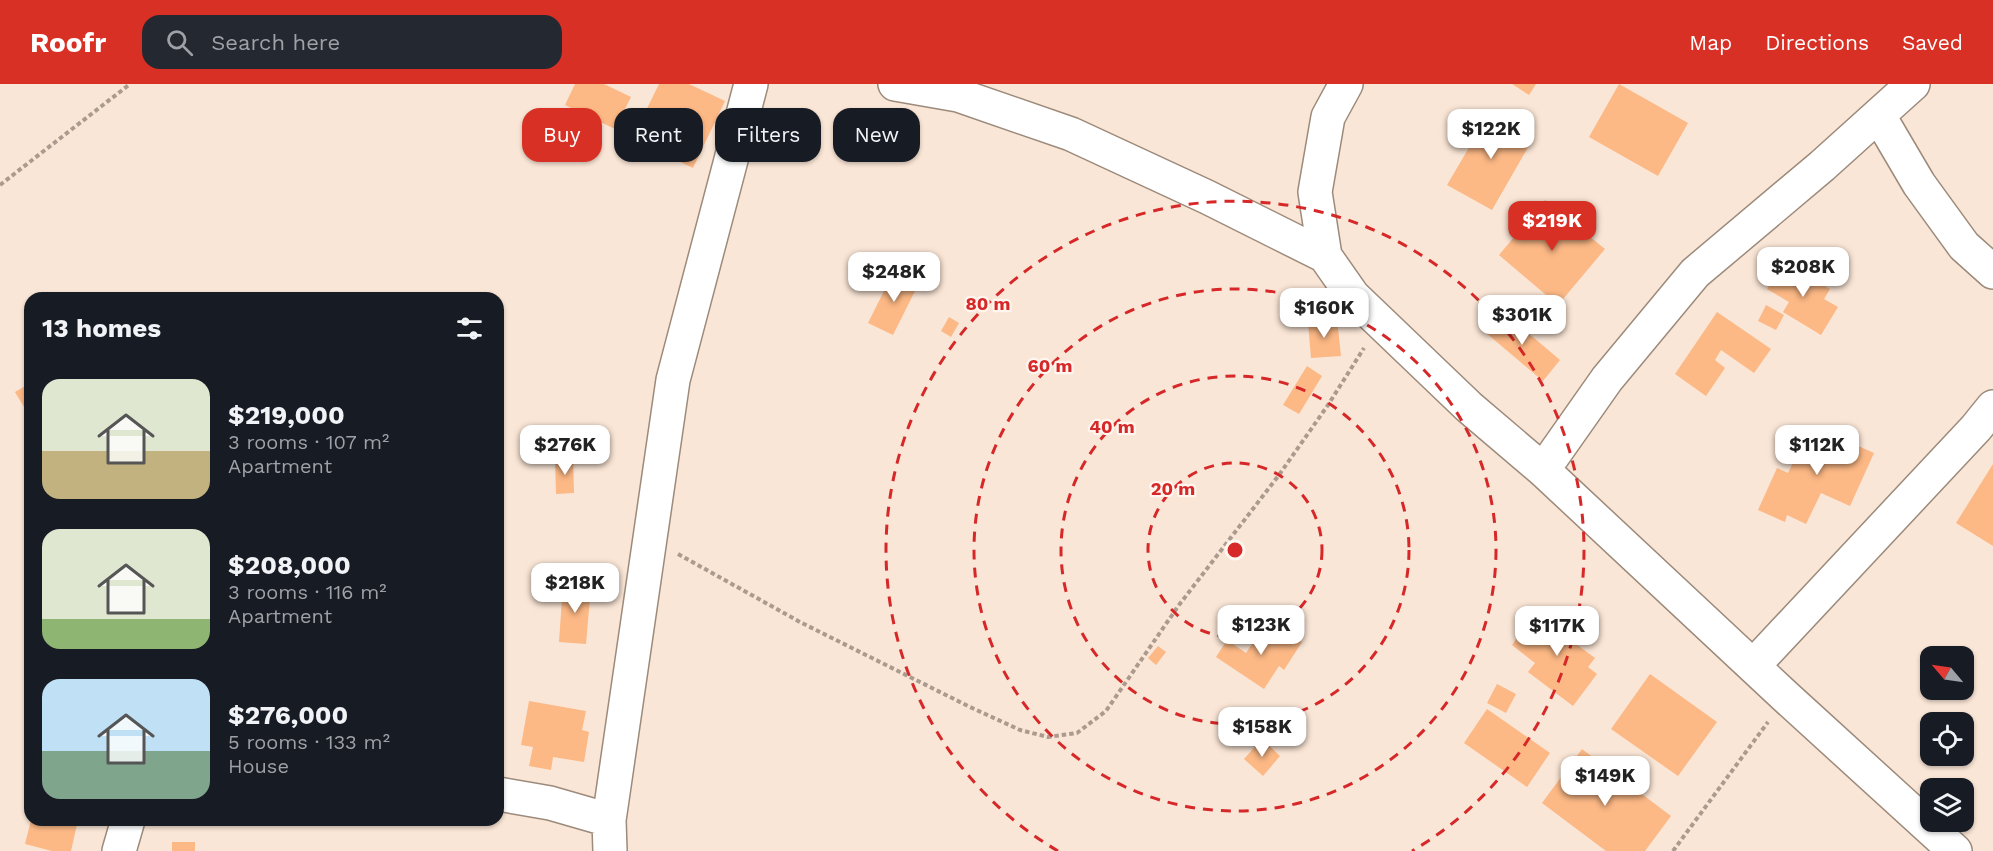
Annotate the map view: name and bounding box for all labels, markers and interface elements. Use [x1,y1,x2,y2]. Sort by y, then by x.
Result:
search box [142,15,562,69]
text: Roofr [30,26,106,59]
icon: search [163,26,196,59]
text: Search here [211,30,340,55]
text: Map [1689,30,1732,55]
text: Directions [1765,30,1869,55]
text: Saved [1902,30,1963,55]
chip: Buy [522,108,602,162]
chip: Rent [614,108,703,162]
chip: Filters [715,108,821,162]
chip: New [833,108,920,162]
pin: $122K [1449,109,1533,160]
text: $122K [1461,116,1521,140]
pin: $219K [1510,201,1594,252]
text: $219K [1522,208,1582,232]
pin: $208K [1761,247,1845,298]
pin: $248K [852,252,936,303]
text: $208K [1771,254,1835,278]
text: $248K [862,259,926,283]
pin: $160K [1282,288,1366,339]
text: 80 m [966,293,1010,314]
text: $160K [1294,295,1354,319]
pin: $301K [1480,295,1564,346]
text: $301K [1492,302,1552,326]
icon: filters [453,312,486,345]
text: 13 homes [42,313,161,343]
text: 60 m [1028,355,1072,376]
text: $219,000 [228,400,345,430]
icon: home [90,403,162,475]
text: 40 m [1089,416,1135,437]
pin: $276K [523,425,607,476]
pin: $112K [1775,425,1859,476]
text: 3 rooms · 107 m² [228,430,389,454]
text: $276K [534,432,596,456]
text: $112K [1789,432,1845,456]
text: Apartment [228,454,332,478]
text: 20 m [1151,478,1195,499]
centre of rings [1225,540,1245,560]
text: $208,000 [228,550,351,580]
icon: home [90,553,162,625]
pin: $218K [533,563,617,614]
text: $218K [545,570,605,594]
text: 3 rooms · 116 m² [228,580,387,604]
text: Apartment [228,604,332,628]
pin: $123K [1219,605,1303,656]
pin: $117K [1515,606,1599,657]
text: $123K [1231,612,1291,636]
text: $117K [1529,613,1585,637]
north arrow [1920,646,1974,700]
map controls [1920,646,1974,832]
text: $276,000 [228,700,348,730]
icon: home [90,703,162,775]
pin: $158K [1220,707,1304,758]
button: locate [1920,712,1974,766]
text: $158K [1232,714,1292,738]
text: 5 rooms · 133 m² [228,730,390,754]
text: House [228,754,289,778]
pin: $149K [1563,756,1647,807]
text: $149K [1575,763,1635,787]
button: layers [1920,778,1974,832]

